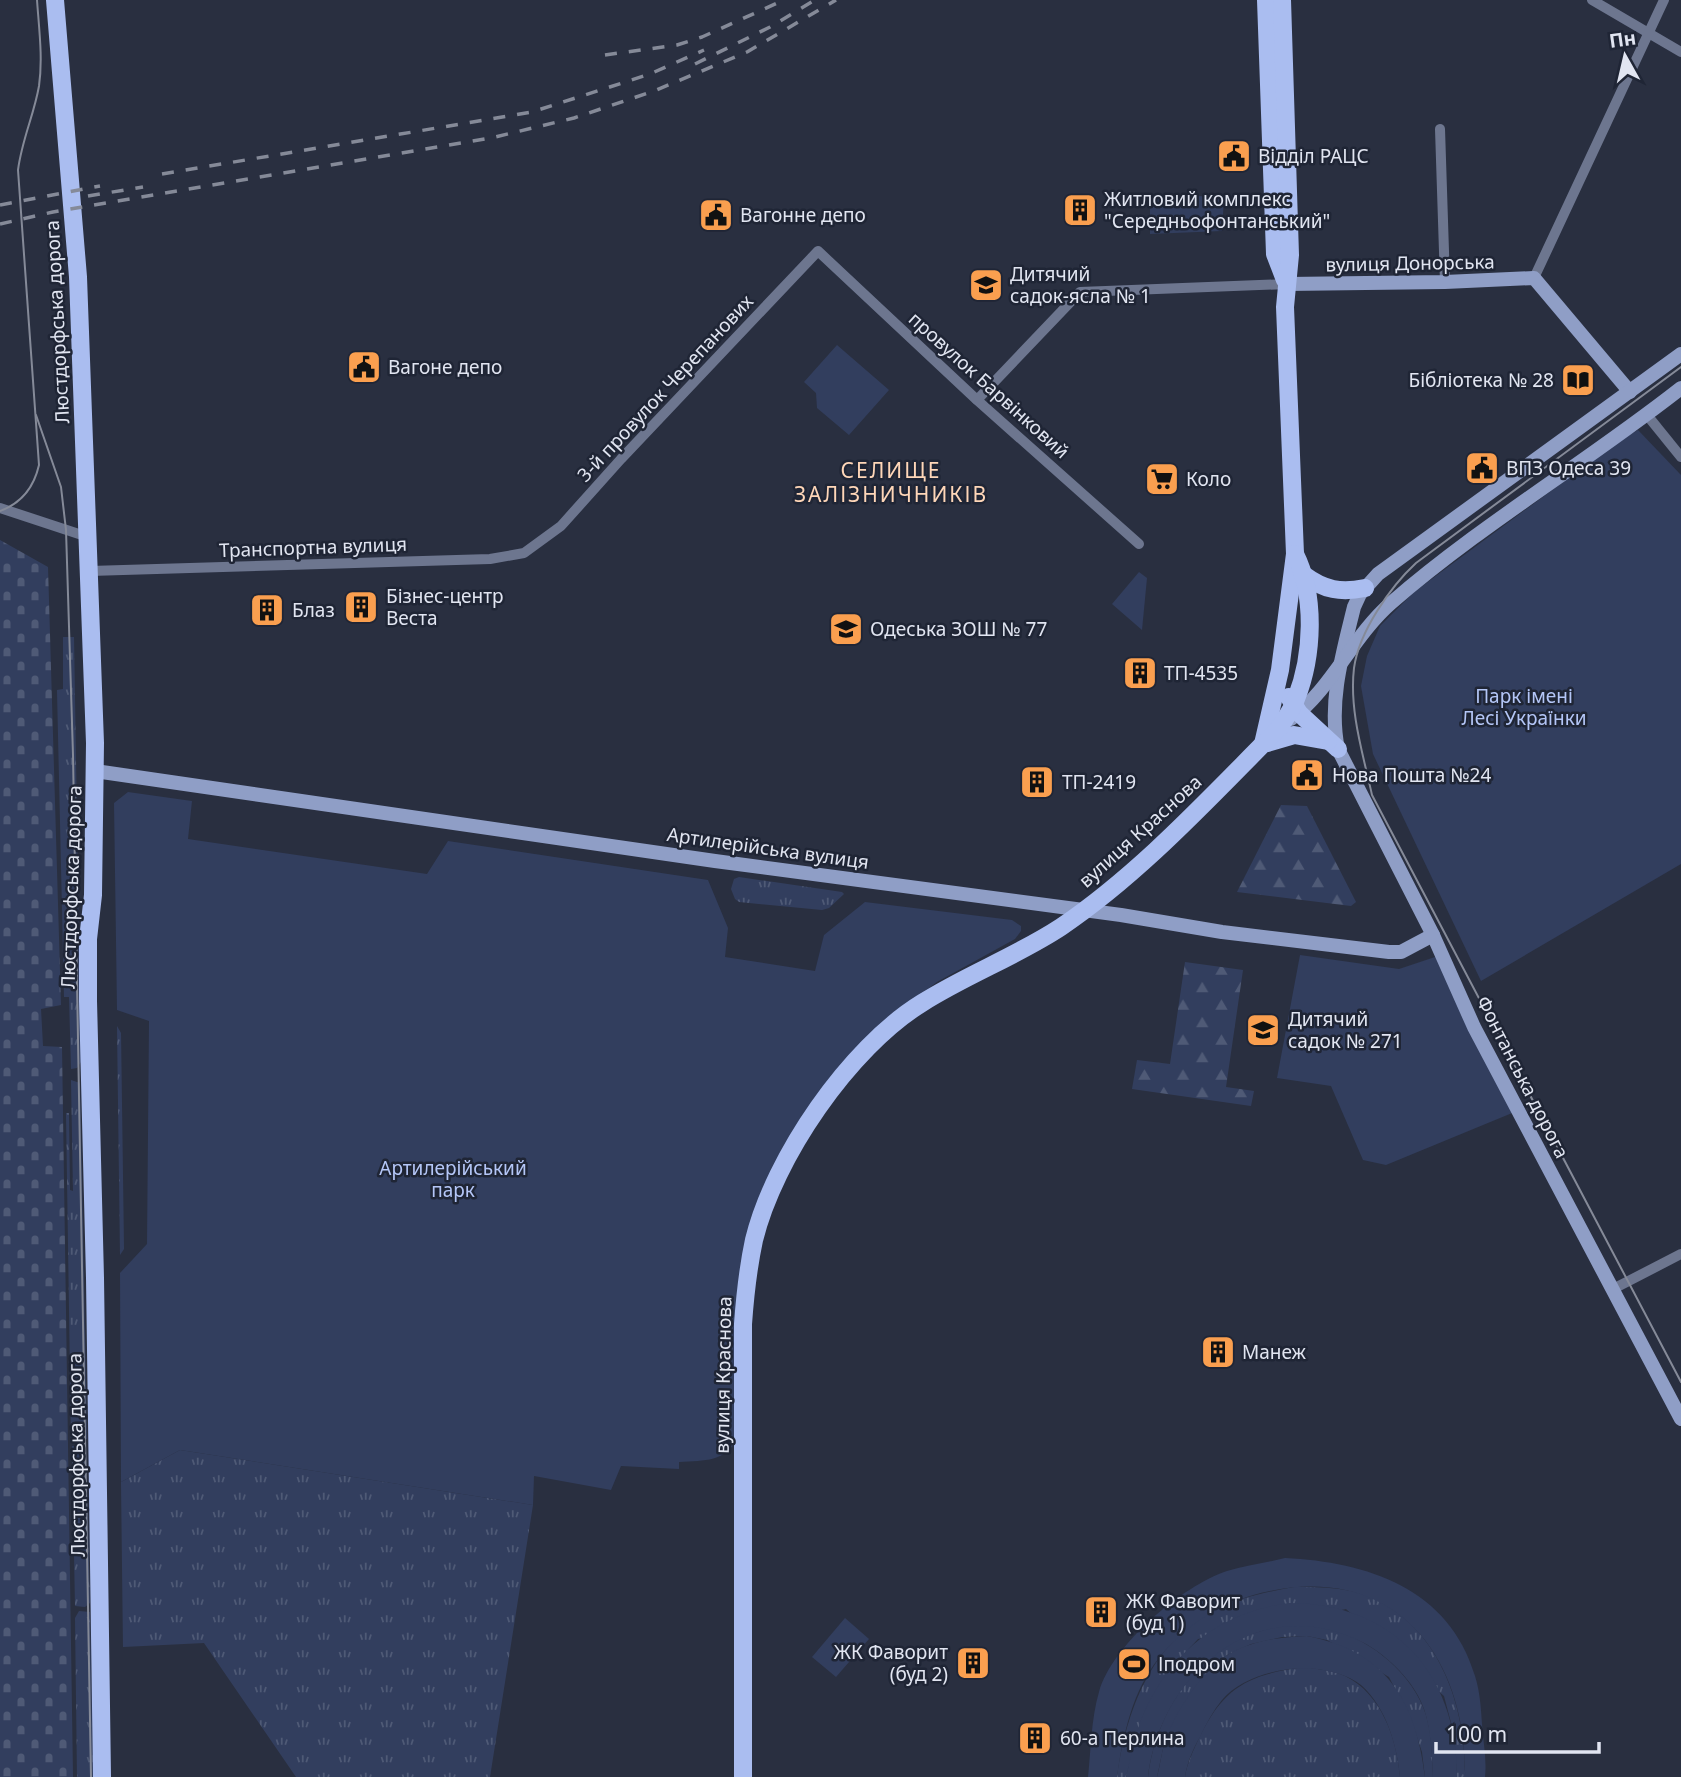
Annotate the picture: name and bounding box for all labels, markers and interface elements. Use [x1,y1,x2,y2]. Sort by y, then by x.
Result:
north arrow [1590,21,1660,91]
text: Пн [1607,24,1638,54]
public building icon: Відділ РАЦС [1215,137,1253,175]
place label: Відділ РАЦС [1258,143,1369,169]
place label: Житловий комплекс "Середньофонтанський" [1104,186,1330,234]
building icon: Житловий комплекс "Середньофонтанський" [1061,191,1099,229]
public building icon: Вагонне депо [697,196,735,234]
place label: Вагонне депо [740,202,866,228]
street label: Люстдорфська дорога [39,220,75,424]
street label: вулиця Донорська [1325,249,1495,277]
place label: Дитячий садок-ясла № 1 [1010,261,1151,309]
school or university icon: Дитячий садок-ясла № 1 [967,266,1005,304]
street label: 3-й провулок Черепанових [571,288,759,487]
street label: провулок Барвінковий [903,306,1075,464]
public building icon: Вагоне депо [345,348,383,386]
place label: Вагоне депо [388,354,502,380]
library icon: Бібліотека № 28 [1559,361,1597,399]
place label: Бібліотека № 28 [1409,367,1554,393]
public building icon: ВПЗ Одеса 39 [1463,449,1501,487]
place label: ВПЗ Одеса 39 [1506,455,1631,481]
district label: СЕЛИЩЕ ЗАЛІЗНИЧНИКІВ [794,456,988,508]
supermarket icon: Коло [1143,460,1181,498]
place label: Коло [1186,466,1231,492]
street label: Транспортна вулиця [219,531,407,563]
place label: Бізнес-центр Веста [386,583,504,631]
building icon: Бізнес-центр Веста [342,588,380,626]
building icon: Блаз [248,591,286,629]
place label: Блаз [292,597,335,623]
school or university icon: Одеська ЗОШ № 77 [827,610,865,648]
place label: Одеська ЗОШ № 77 [870,616,1047,642]
building icon: ТП-4535 [1121,654,1159,692]
place label: ТП-4535 [1164,660,1238,686]
park label: Парк імені Лесі Українки [1461,683,1587,731]
public building icon: Нова Пошта №24 [1288,756,1326,794]
place label: Нова Пошта №24 [1332,762,1491,788]
building icon: ТП-2419 [1018,763,1056,801]
place label: ТП-2419 [1062,769,1136,795]
street label: вулиця Краснова [1073,769,1207,893]
street label: Люстдорфська дорога [54,785,88,989]
street label: Артилерійська вулиця [665,821,871,875]
street label: Фонтанська дорога [1471,991,1575,1163]
place label: Дитячий садок № 271 [1288,1006,1403,1054]
school or university icon: Дитячий садок № 271 [1244,1011,1282,1049]
park label: Артилерійський парк [379,1155,527,1203]
street label: вулиця Краснова [709,1296,737,1454]
building icon: Манеж [1199,1333,1237,1371]
place label: Манеж [1242,1339,1307,1365]
street label: Люстдорфська дорога [61,1353,91,1557]
place label: ЖК Фаворит (буд 1) [1126,1588,1240,1636]
building icon: ЖК Фаворит (буд 1) [1082,1593,1120,1631]
place label: ЖК Фаворит (буд 2) [834,1639,948,1687]
building icon: ЖК Фаворит (буд 2) [954,1644,992,1682]
sports icon: Іподром [1115,1645,1153,1683]
place label: Іподром [1158,1651,1235,1677]
scale bar [1436,1710,1599,1754]
building icon: 60-а Перлина [1016,1719,1054,1757]
text: 100 m [1446,1720,1507,1748]
place label: 60-а Перлина [1060,1725,1185,1751]

